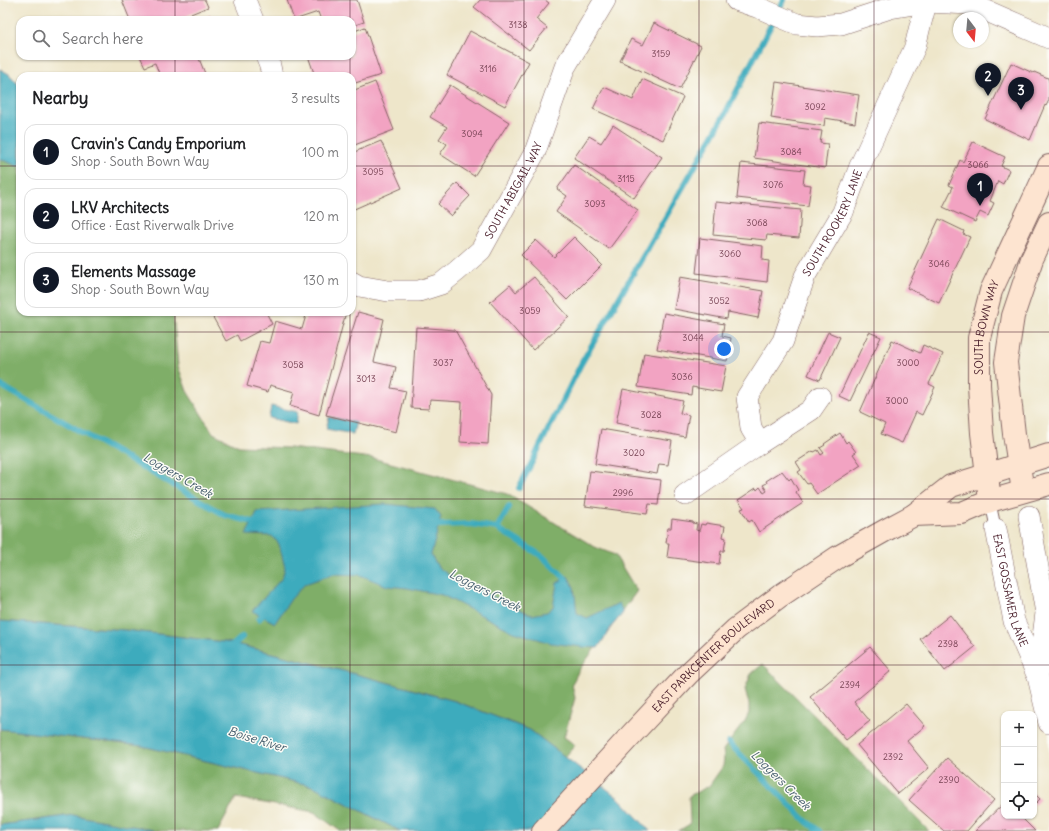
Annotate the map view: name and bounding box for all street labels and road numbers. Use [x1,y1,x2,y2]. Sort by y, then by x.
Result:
street label: SOUTH ABIGAIL WAY [482,140,545,241]
street label: SOUTH ROOKERY LANE [799,168,865,279]
street label: SOUTH BOWN WAY [972,278,1002,375]
street label: EAST GOSSAMER LANE [990,533,1031,649]
street label: EAST PARKCENTER BOULEVARD [649,595,778,715]

